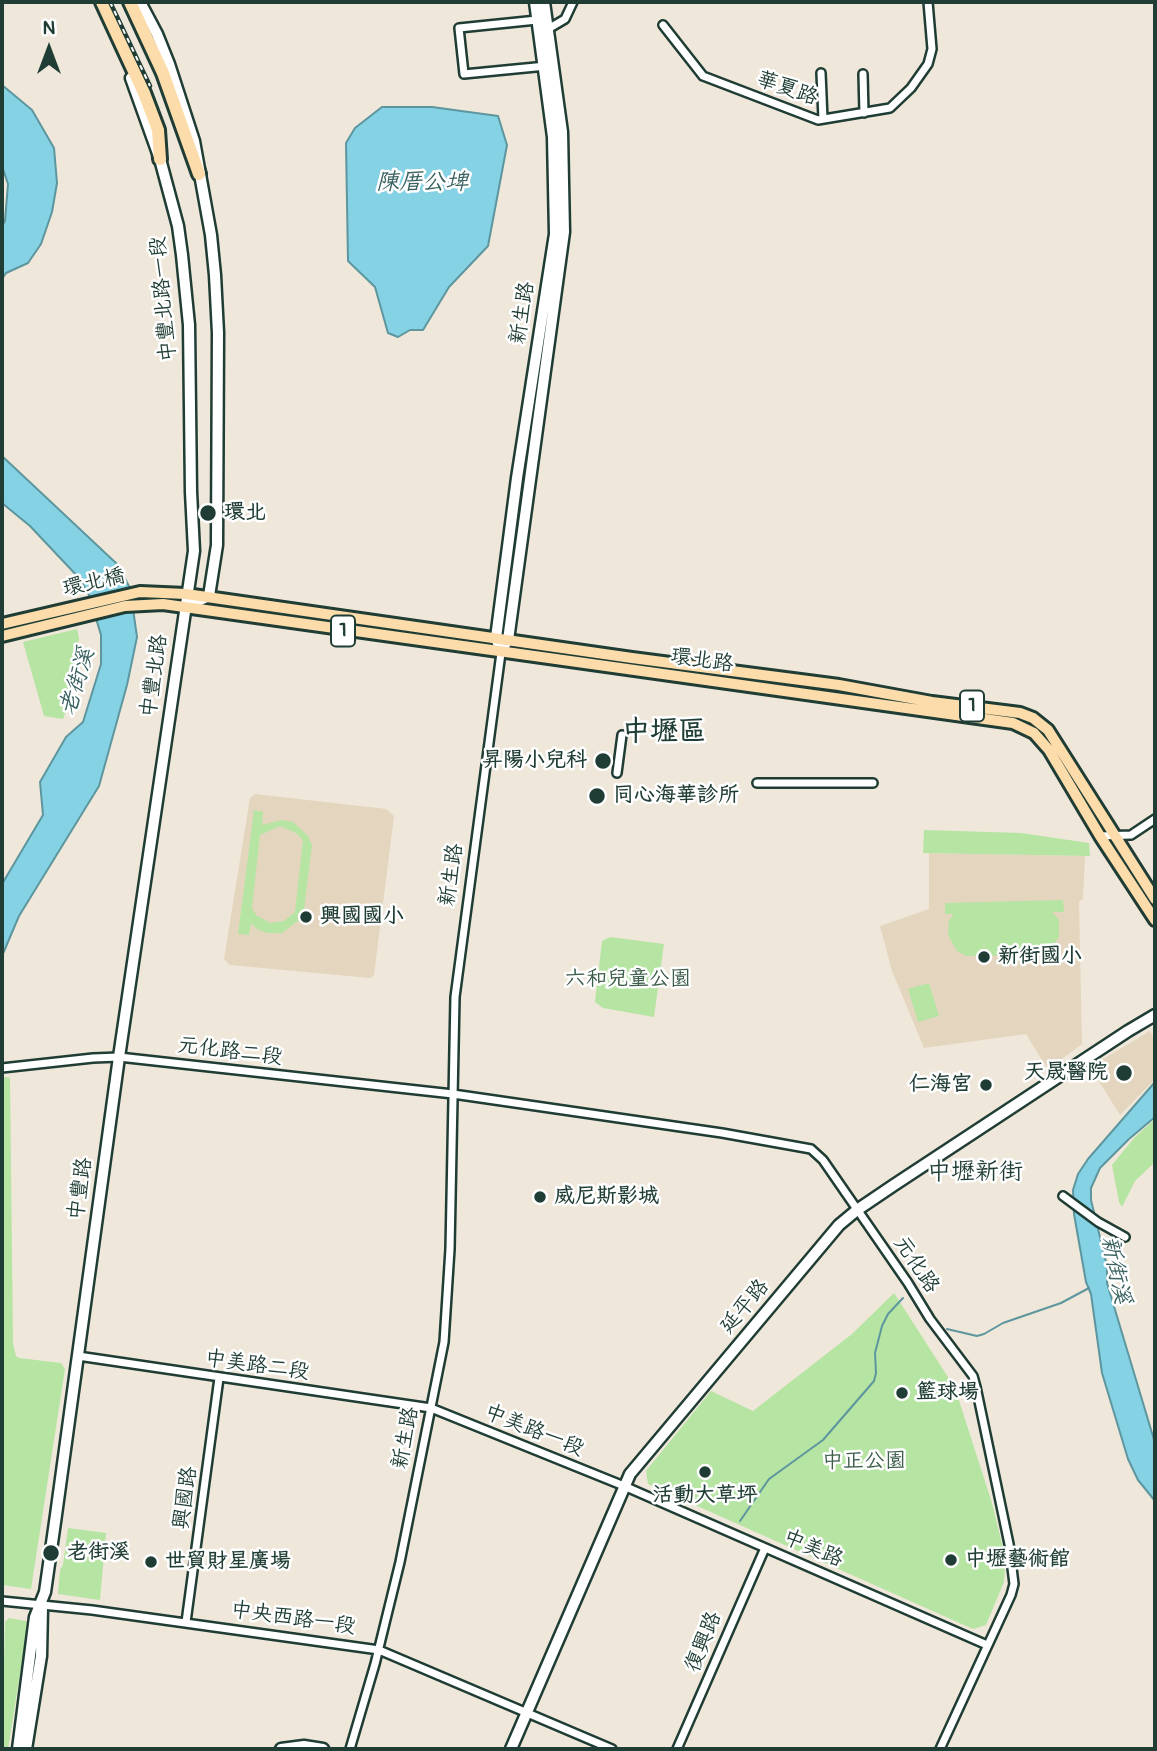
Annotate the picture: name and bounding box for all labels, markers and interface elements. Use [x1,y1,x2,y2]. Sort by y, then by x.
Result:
north arrow [14,14,84,84]
text: N [43,16,55,40]
street label: 華夏路 [753,67,821,111]
water label: 陳厝公埤 [376,169,468,197]
street label: 中豐北路一段 [146,235,182,363]
street label: 新生路 [506,280,540,346]
place label: 環北 [224,500,266,526]
marker: 環北 [198,503,218,523]
street label: 環北橋 [60,564,128,602]
road number: 1 [331,616,355,646]
street label: 中豐北路 [137,633,173,719]
street label: 環北路 [669,644,735,678]
water label: 老街溪 [55,645,101,719]
road number: 1 [960,691,984,722]
district label: 中壢區 [622,716,706,750]
place label: 昇陽小兒科 [482,748,587,774]
marker: 昇陽小兒科 [593,751,613,771]
place label: 同心海華診所 [613,783,739,809]
marker: 同心海華診所 [587,786,607,806]
street label: 新生路 [435,842,469,908]
place label: 興國國小 [320,904,404,930]
marker: 興國國小 [298,909,314,925]
place label: 新街國小 [998,944,1082,970]
marker: 新街國小 [976,949,992,965]
park label: 六和兒童公園 [565,967,691,993]
street label: 元化路二段 [176,1033,284,1071]
place label: 天晟醫院 [1024,1060,1108,1086]
marker: 天晟醫院 [1114,1063,1134,1083]
place label: 仁海宮 [909,1072,972,1098]
marker: 仁海宮 [978,1077,994,1093]
street label: 中豐路 [64,1156,98,1222]
district label: 中壢新街 [927,1159,1023,1187]
place label: 威尼斯影城 [554,1184,659,1210]
marker: 威尼斯影城 [532,1189,548,1205]
street label: 元化路 [888,1232,944,1298]
water label: 新街溪 [1094,1233,1136,1307]
street label: 延平路 [715,1275,775,1339]
street label: 中美路二段 [203,1346,311,1386]
place label: 籃球場 [916,1380,979,1406]
marker: 籃球場 [894,1385,910,1401]
street label: 中美路一段 [481,1400,587,1462]
street label: 新生路 [388,1405,424,1471]
park label: 中正公園 [822,1449,906,1475]
marker: 活動大草坪 [697,1464,713,1480]
street label: 興國路 [169,1465,203,1531]
place label: 活動大草坪 [653,1483,757,1509]
street label: 中美路 [779,1525,847,1573]
place label: 老街溪 [67,1540,130,1566]
marker: 老街溪 [41,1543,61,1563]
place label: 中壢藝術館 [965,1547,1070,1573]
place label: 世貿財星廣場 [165,1549,291,1575]
marker: 中壢藝術館 [943,1552,959,1568]
marker: 世貿財星廣場 [143,1554,159,1570]
street label: 中央西路一段 [229,1598,357,1640]
street label: 復興路 [681,1608,727,1676]

